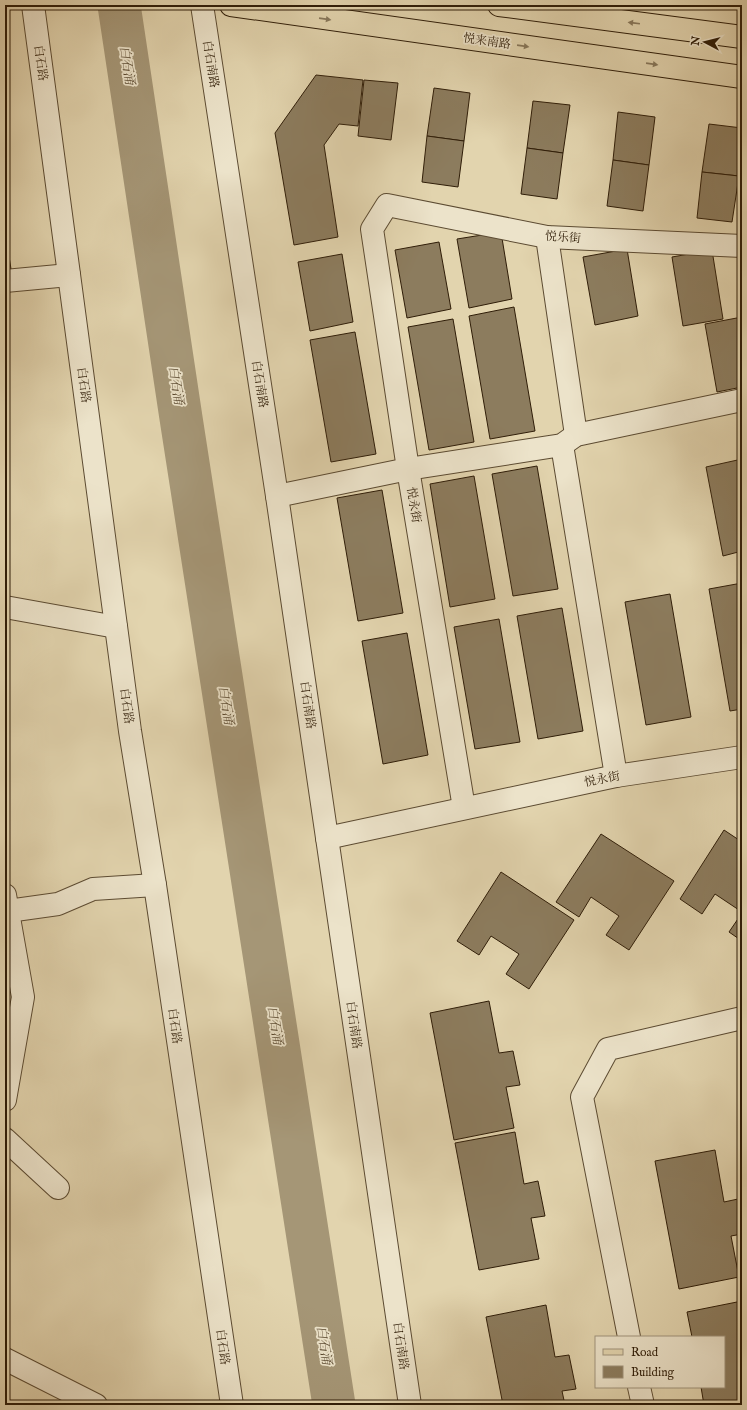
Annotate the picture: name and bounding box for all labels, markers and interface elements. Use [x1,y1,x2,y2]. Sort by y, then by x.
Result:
one-way arrow [319,16,331,22]
one-way arrow [628,20,640,26]
north arrow [685,22,725,62]
street label: 悦来南路 [462,31,512,52]
text: N [688,35,704,47]
street label: 白石南路 [199,39,222,89]
one-way arrow [517,43,530,49]
street label: 白石路 [31,44,50,82]
water label: 白石涌 [115,45,138,88]
one-way arrow [646,61,658,67]
street label: 悦乐街 [544,229,582,246]
street label: 白石南路 [248,359,271,409]
water label: 白石涌 [164,365,187,408]
street label: 白石路 [74,366,93,404]
street label: 悦永街 [403,486,424,525]
street label: 白石南路 [297,680,318,730]
water label: 白石涌 [214,685,237,728]
street label: 白石路 [117,687,136,725]
street label: 悦永街 [583,769,622,790]
street label: 白石南路 [343,1000,364,1050]
water label: 白石涌 [263,1005,286,1048]
street label: 白石路 [165,1007,184,1045]
street label: 白石南路 [390,1321,411,1371]
water label: 白石涌 [312,1325,335,1368]
street label: 白石路 [213,1328,232,1366]
legend [595,1336,725,1388]
text: Road [631,1345,659,1360]
text: Building [631,1365,675,1380]

